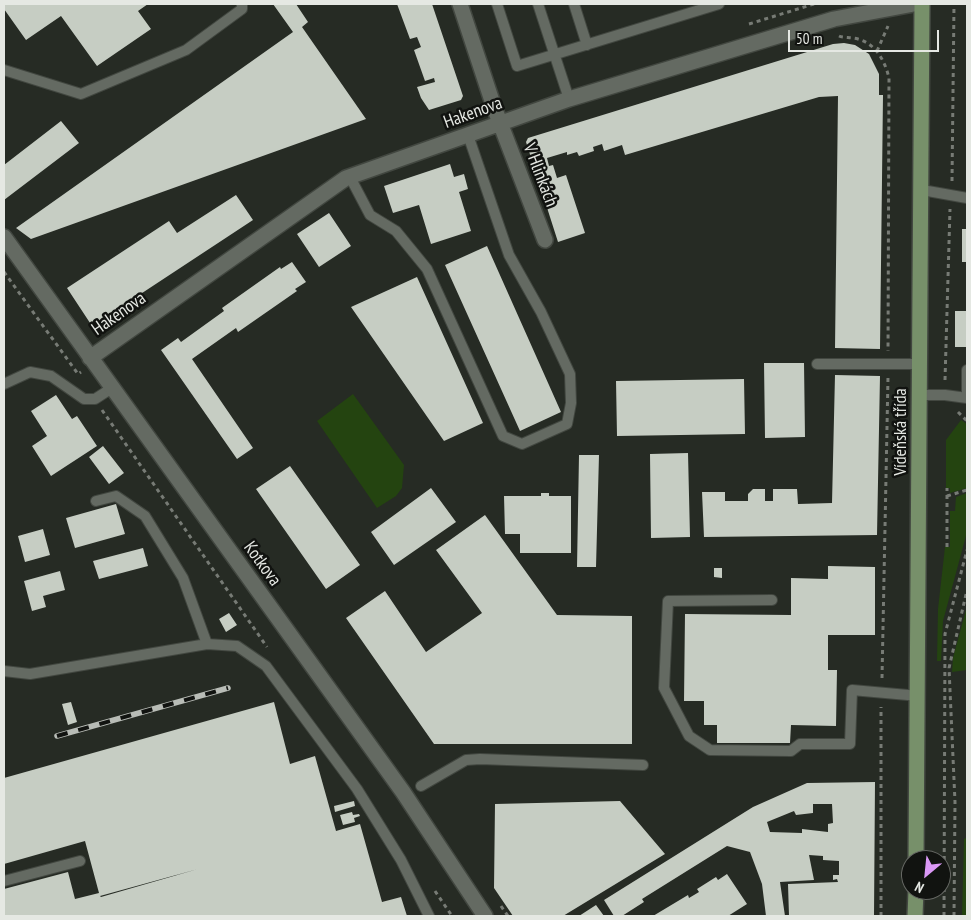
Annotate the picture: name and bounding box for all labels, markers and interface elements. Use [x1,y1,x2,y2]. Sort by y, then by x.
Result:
scale bar [791,20,942,52]
text: 50 m [796,29,822,48]
street label: Hakenova [441,92,505,134]
street label: V Hlinkách [518,140,562,210]
street label: Hakenova [88,288,150,340]
street label: Vídeňská třída [890,388,912,476]
street label: Kotkova [239,538,285,590]
north arrow [901,850,951,900]
text: N [912,878,927,897]

